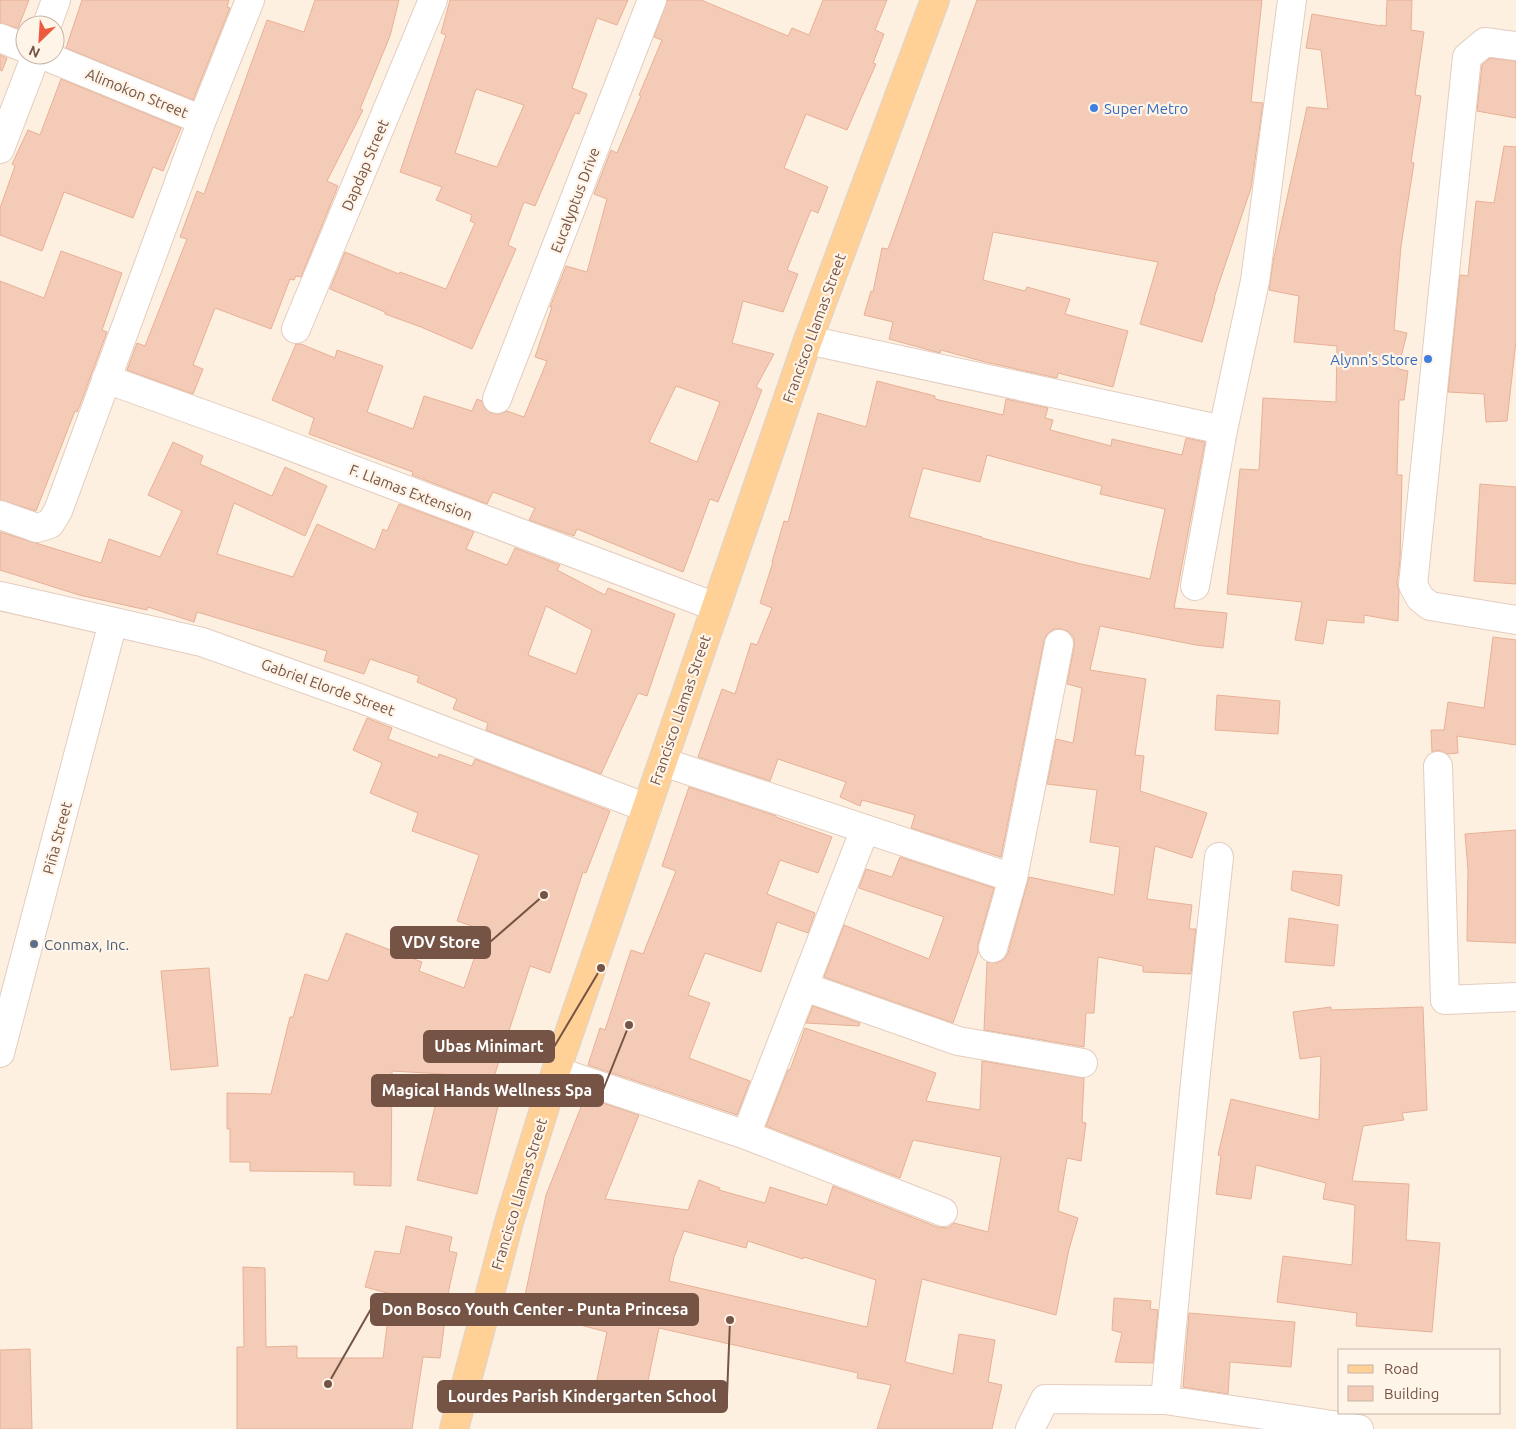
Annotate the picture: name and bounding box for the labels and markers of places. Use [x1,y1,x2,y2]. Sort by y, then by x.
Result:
place label: Super Metro [1104,100,1188,117]
marker: Super Metro [1088,102,1100,114]
place label: Alynn's Store [1330,351,1418,368]
marker: Alynn's Store [1422,353,1434,365]
callout: VDV Store [391,927,490,958]
place label: Conmax, Inc. [44,936,129,953]
marker: Conmax, Inc. [28,938,40,950]
callout: Ubas Minimart [424,1031,554,1062]
callout: Magical Hands Wellness Spa [372,1075,603,1106]
callout: Don Bosco Youth Center - Punta Princesa [371,1294,698,1325]
callout: Lourdes Parish Kindergarten School [438,1381,727,1412]

